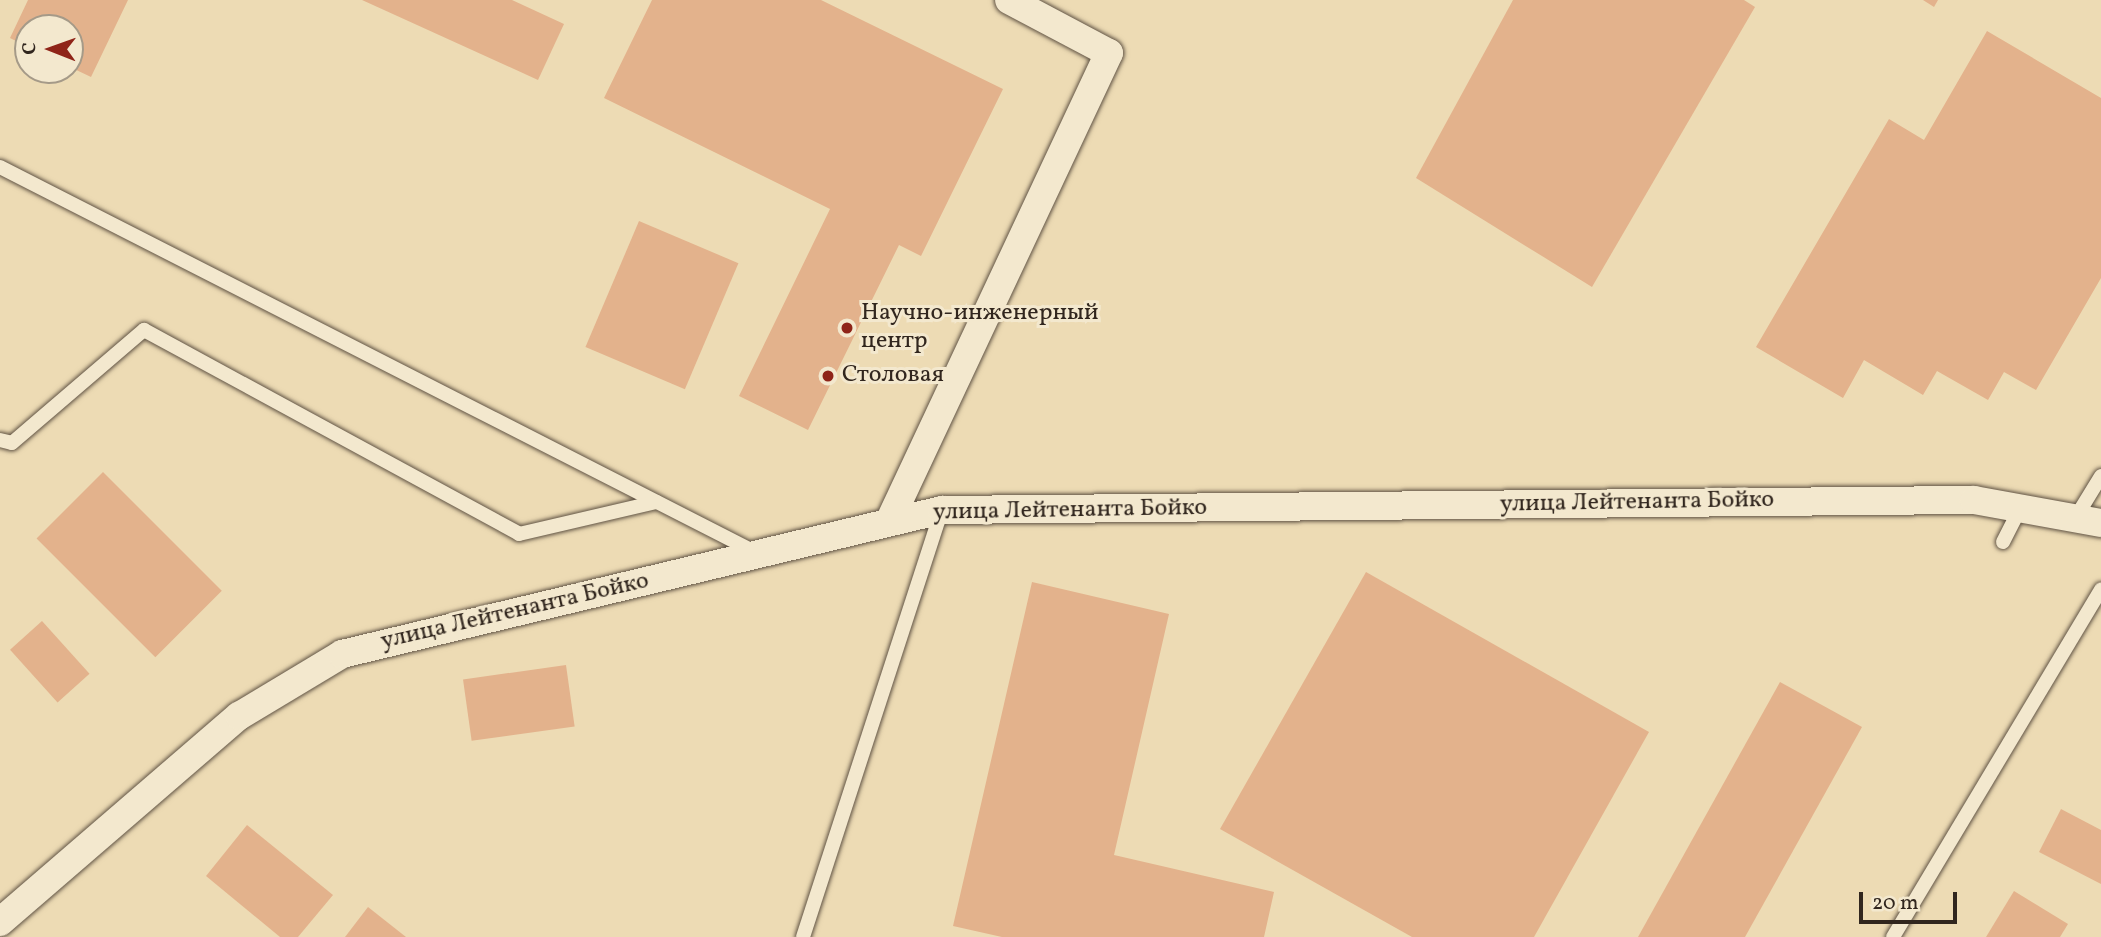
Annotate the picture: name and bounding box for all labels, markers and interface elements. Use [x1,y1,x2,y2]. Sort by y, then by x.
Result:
north arrow [14,14,84,84]
text: С [17,42,43,55]
place label: Научно-инженерный центр [861,300,1099,356]
marker: Научно-инженерный центр [839,320,855,336]
place label: Столовая [842,362,944,390]
marker: Столовая [820,368,836,384]
street label: улица Лейтенанта Бойко [1500,486,1774,520]
street label: улица Лейтенанта Бойко [933,494,1207,528]
street label: улица Лейтенанта Бойко [378,567,652,657]
scale bar [1863,878,1961,922]
text: 20 m [1872,889,1918,918]

